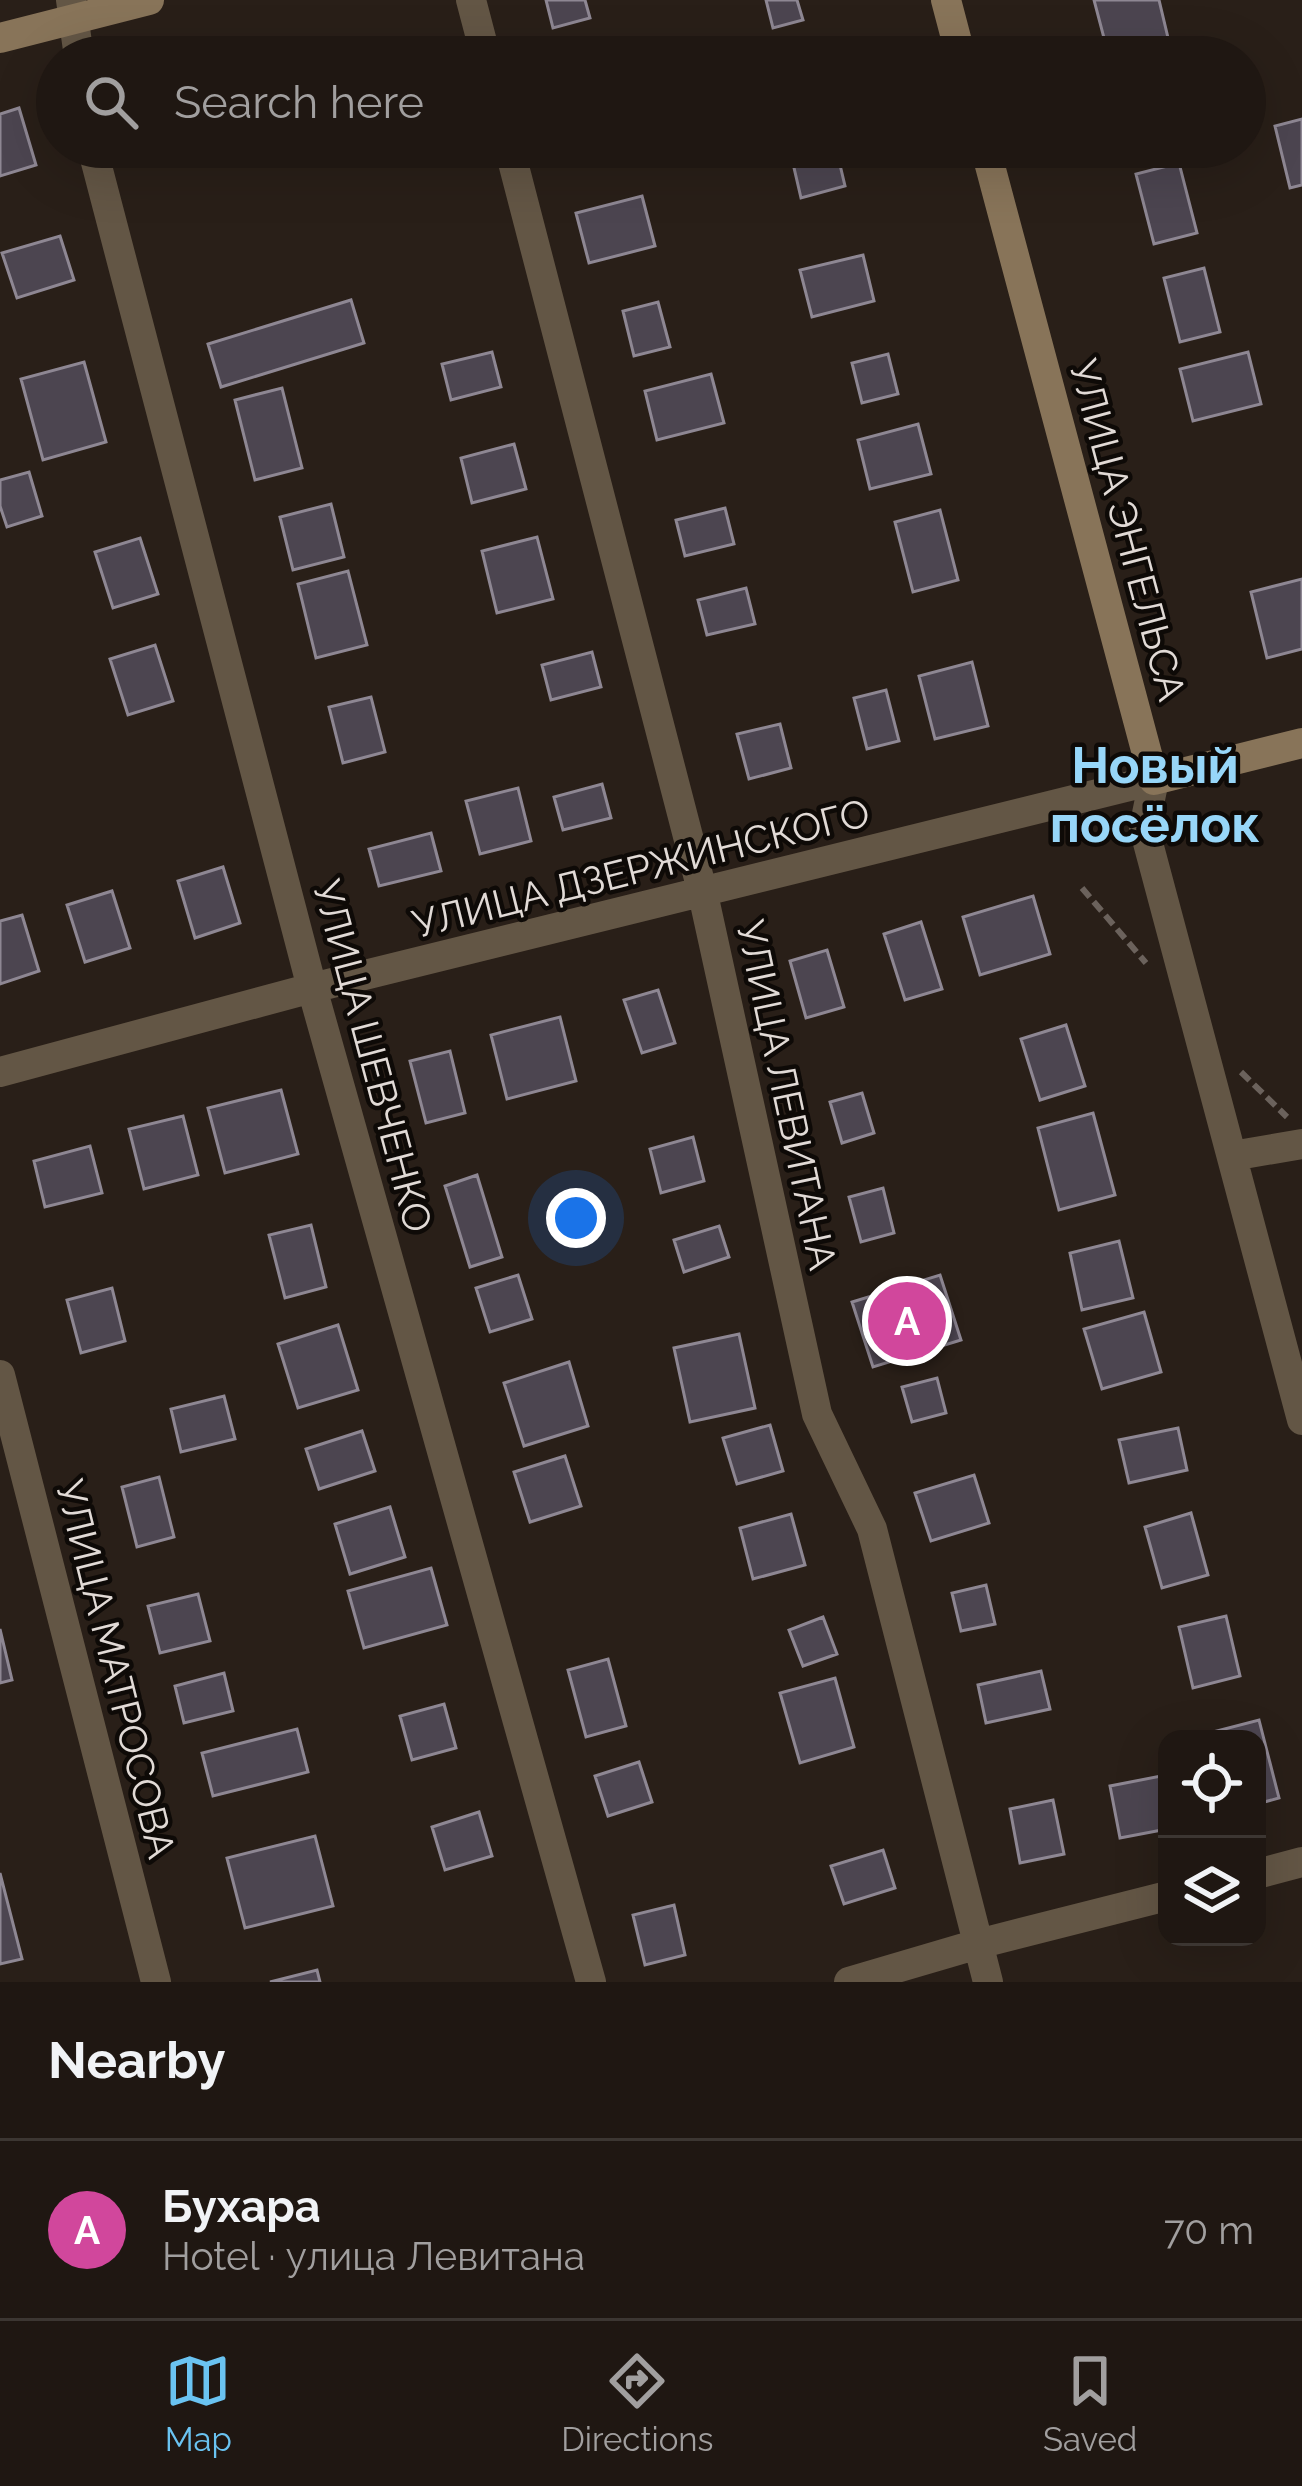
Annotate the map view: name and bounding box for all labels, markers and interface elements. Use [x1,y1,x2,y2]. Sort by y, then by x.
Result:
search box [36,36,1266,168]
icon: search [78,69,144,135]
text: Search here [174,76,424,129]
street label: УЛИЦА ЭНГЕЛЬСА [1060,354,1196,706]
district label: Новый посёлок [1050,735,1260,854]
street label: УЛИЦА ДЗЕРЖИНСКОГО [408,789,874,947]
street label: УЛИЦА ШЕВЧЕНКО [304,875,442,1237]
street label: УЛИЦА ЛЕВИТАНА [727,916,847,1274]
your location [546,1188,606,1248]
pin: A [868,1276,946,1366]
street label: УЛИЦА МАТРОСОВА [47,1475,185,1863]
map controls [1158,1730,1266,1946]
button: locate [1158,1730,1266,1838]
button: layers [1158,1838,1266,1946]
text: Nearby [48,2030,225,2090]
text: Бухара [162,2180,321,2233]
text: A [74,2207,100,2253]
text: 70 m [1164,2207,1254,2253]
text: Hotel · улица Левитана [162,2233,585,2279]
tab: Map [165,2348,232,2459]
tab: Directions [561,2348,714,2459]
tab: Saved [1043,2348,1137,2459]

